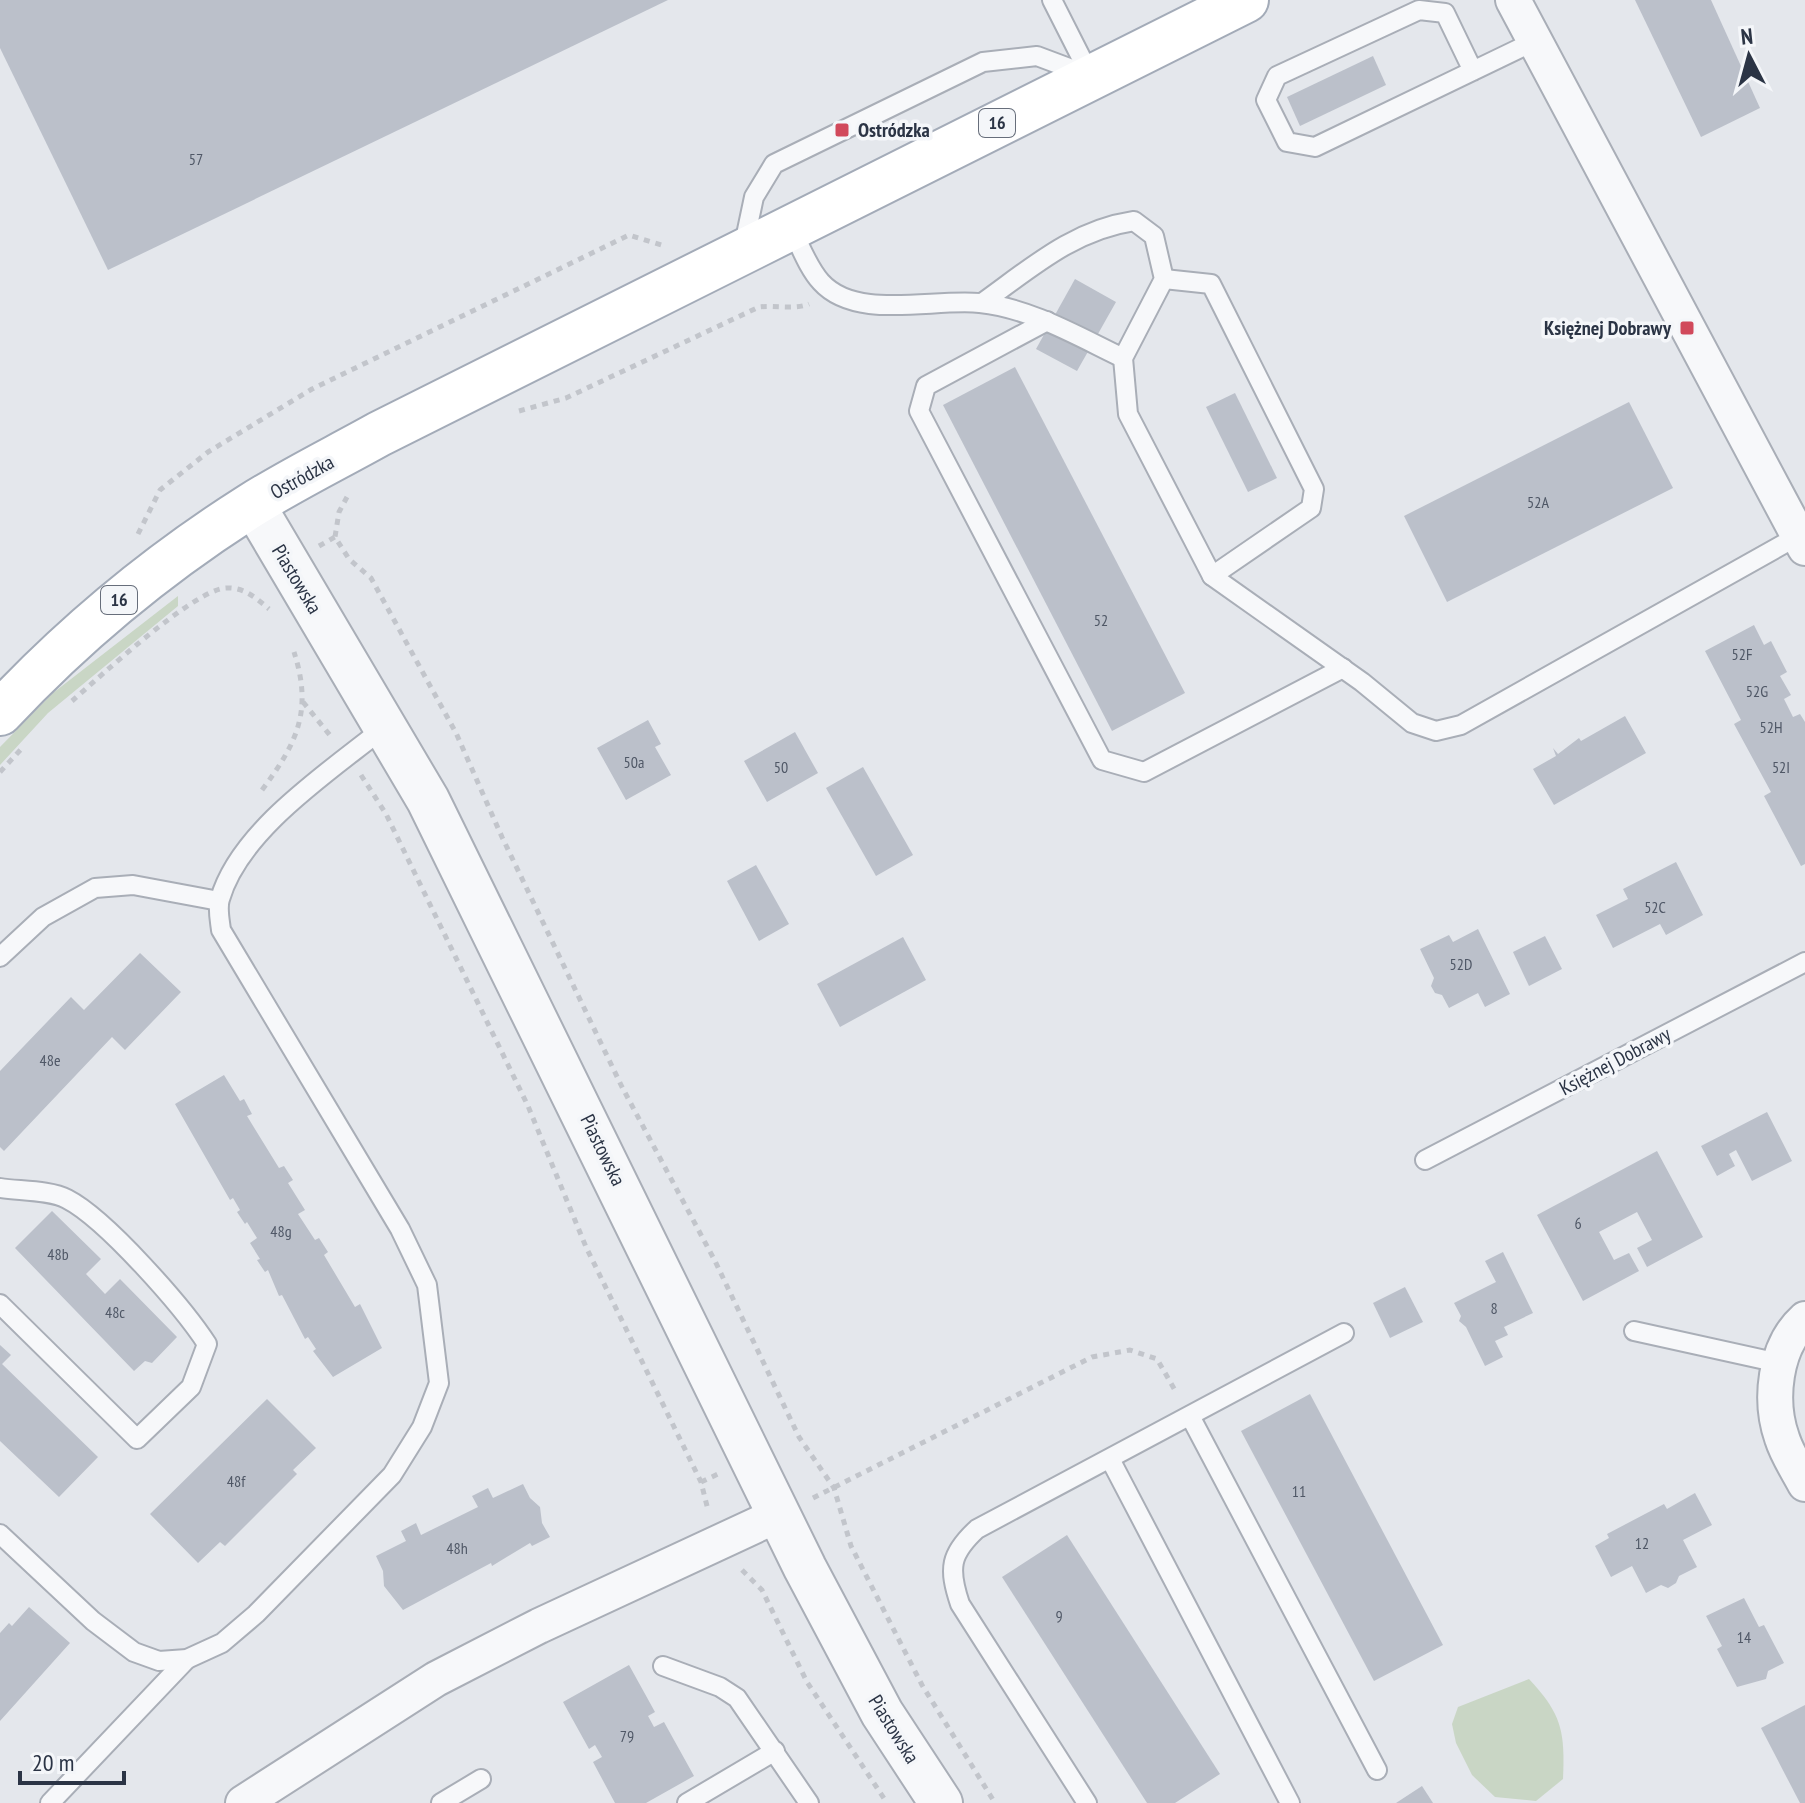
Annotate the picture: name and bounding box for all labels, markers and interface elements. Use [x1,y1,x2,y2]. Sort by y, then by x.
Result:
north arrow [1709,16,1789,96]
text: N [1740,22,1754,51]
road number: 16 [979,109,1015,137]
place label: Ostródzka [858,117,930,143]
marker: Ostródzka [833,121,851,139]
house number: 57 [189,149,203,169]
place label: Księżnej Dobrawy [1544,315,1672,341]
marker: Księżnej Dobrawy [1678,319,1696,337]
street label: Ostródzka [266,449,338,505]
house number: 52A [1527,492,1549,512]
street label: Piastowska [266,540,328,618]
road number: 16 [101,586,137,614]
house number: 52 [1094,610,1108,630]
house number: 52F [1731,644,1753,664]
house number: 52G [1746,681,1768,701]
house number: 52H [1760,717,1782,737]
house number: 50a [624,752,644,772]
house number: 50 [774,757,788,777]
house number: 52I [1772,757,1790,777]
house number: 52C [1644,897,1666,917]
house number: 52D [1450,954,1472,974]
street label: Księżnej Dobrawy [1555,1021,1675,1101]
house number: 48e [39,1050,61,1070]
street label: Piastowska [575,1110,631,1190]
house number: 6 [1574,1213,1582,1233]
house number: 48g [270,1221,292,1241]
house number: 48b [47,1244,69,1264]
house number: 8 [1490,1298,1498,1318]
house number: 48c [105,1302,125,1322]
house number: 48f [227,1471,246,1491]
house number: 11 [1292,1481,1306,1501]
house number: 12 [1635,1533,1649,1553]
house number: 48h [446,1538,468,1558]
house number: 9 [1055,1606,1063,1626]
house number: 14 [1737,1627,1751,1647]
street label: Piastowska [863,1690,925,1768]
house number: 79 [620,1726,634,1746]
scale bar [20,1735,124,1785]
text: 20 m [32,1747,74,1778]

